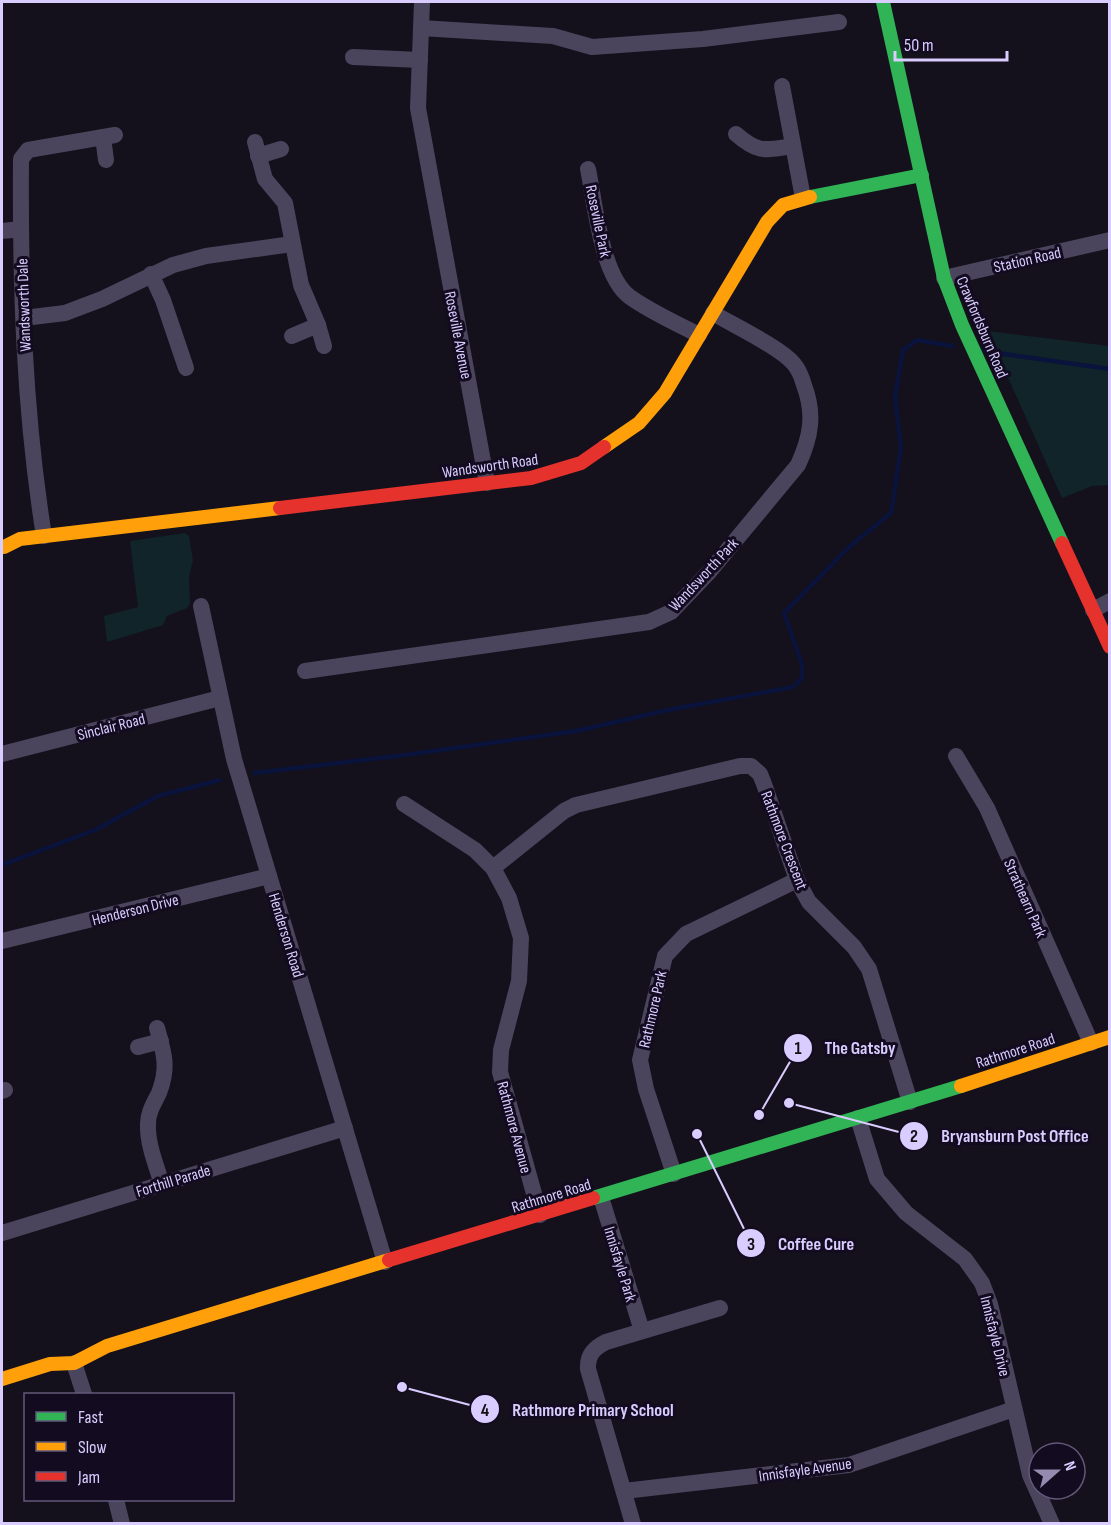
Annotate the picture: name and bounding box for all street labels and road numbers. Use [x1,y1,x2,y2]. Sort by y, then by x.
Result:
street label: Roseville Park [581,183,614,259]
street label: Station Road [992,244,1063,277]
street label: Wandsworth Dale [13,258,36,352]
street label: Crawfordsburn Road [952,274,1012,381]
street label: Roseville Avenue [440,290,475,381]
street label: Wandsworth Road [441,450,539,483]
street label: Wandsworth Park [665,534,743,616]
street label: Sinclair Road [76,710,147,745]
street label: Rathmore Crescent [756,789,811,893]
street label: Strathearn Park [999,856,1050,941]
street label: Henderson Drive [90,891,181,930]
street label: Henderson Road [264,891,307,980]
street label: Rathmore Park [635,969,672,1050]
street label: Rathmore Road [974,1030,1057,1073]
street label: Rathmore Avenue [492,1079,535,1175]
street label: Forthill Parade [134,1161,213,1202]
street label: Rathmore Road [509,1175,593,1217]
street label: Innisfayle Park [599,1225,640,1304]
street label: Innisfayle Drive [975,1294,1014,1379]
street label: Innisfayle Avenue [758,1455,853,1486]

